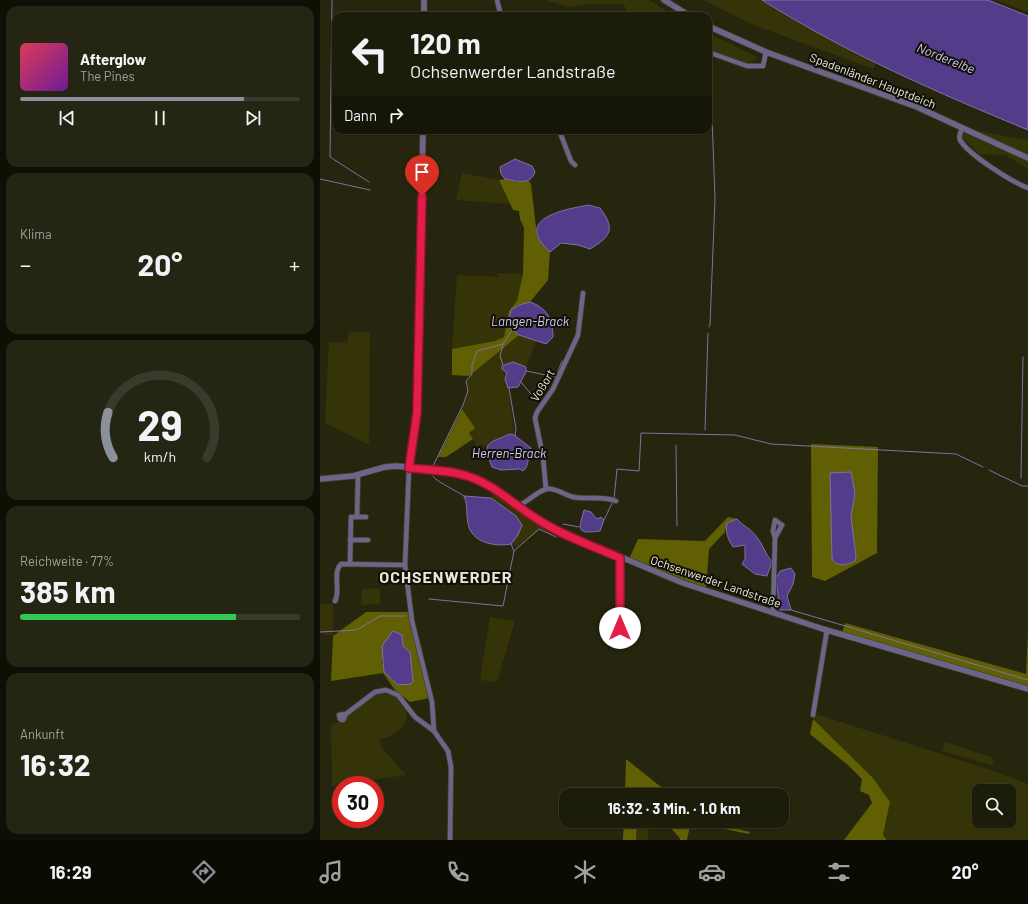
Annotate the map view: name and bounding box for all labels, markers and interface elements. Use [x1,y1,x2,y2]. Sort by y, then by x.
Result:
text: 120 m [410,26,481,60]
icon: left [344,28,396,80]
water label: Norderelbe [915,39,978,77]
street label: Spadenländer Hauptdeich [808,49,938,111]
text: Afterglow [80,50,146,68]
text: Ochsenwerder Landstraße [410,60,616,82]
text: The Pines [80,68,135,84]
icon: right [385,104,407,126]
text: Dann [344,106,377,124]
icon: previous [56,107,78,129]
icon: pause [149,107,171,129]
icon: next [242,107,264,129]
pin [405,155,439,196]
icon: arrive [411,161,433,183]
text: Klima [20,226,52,242]
text: 20° [137,246,183,282]
text: − [20,251,31,277]
text: + [289,251,300,277]
water label: Langen-Brack [491,313,570,329]
street label: Voßort [527,366,557,404]
text: 29 [137,399,183,449]
water label: Herren-Brack [472,445,547,461]
text: km/h [144,448,176,465]
street label: Ochsenwerder Landstraße [649,552,783,610]
text: Reichweite · 77% [20,553,114,569]
district label: OCHSENWERDER [379,567,513,586]
text: 385 km [20,573,116,609]
position arrow [599,607,641,649]
text: Ankunft [20,726,65,742]
text: 16:32 [20,746,91,782]
speed limit sign: 30 [332,776,384,828]
map controls [972,784,1016,828]
button: search [972,784,1016,828]
text: 16:32 · 3 Min. · 1.0 km [607,799,741,817]
icon: directions [190,858,218,886]
icon: music [317,858,345,886]
icon: phone [444,858,472,886]
icon: climate [571,858,599,886]
icon: car [698,858,726,886]
icon: filters [825,858,853,886]
text: 16:29 [49,861,92,883]
text: 20° [951,861,979,883]

